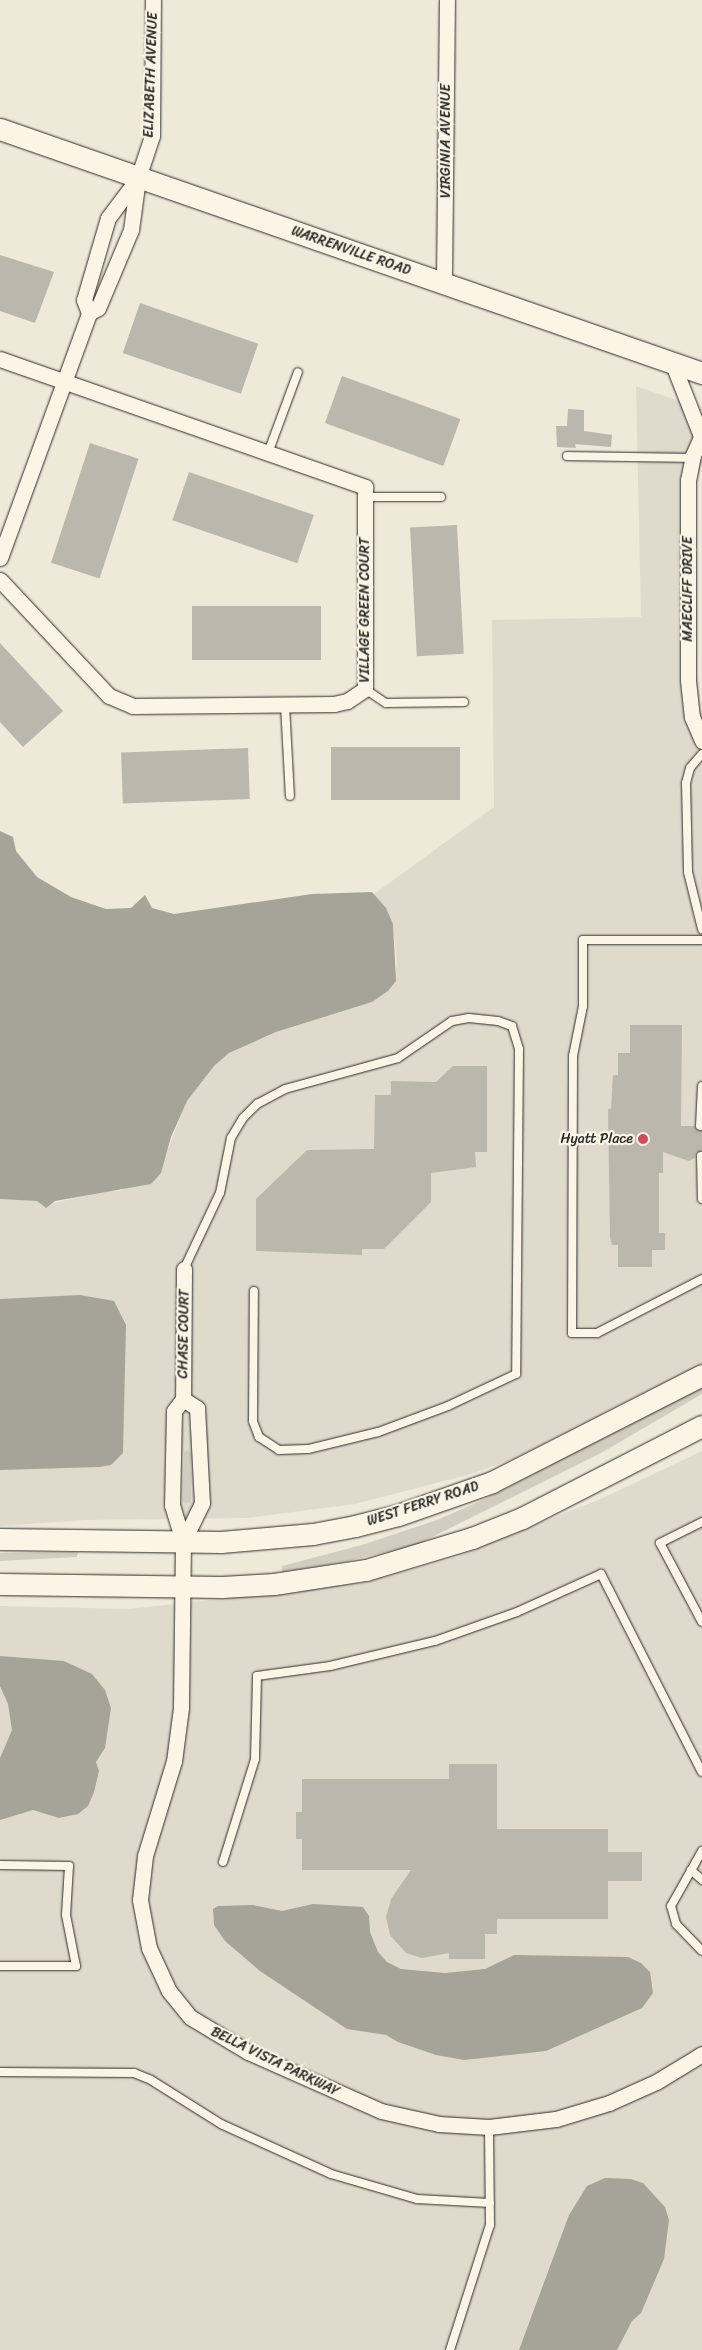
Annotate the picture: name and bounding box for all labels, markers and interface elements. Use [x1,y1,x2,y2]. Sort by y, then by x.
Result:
street label: ELIZABETH AVENUE [140,12,162,138]
street label: VIRGINIA AVENUE [438,84,454,198]
street label: WARRENVILLE ROAD [289,223,413,279]
street label: MAECLIFF DRIVE [680,536,696,642]
street label: VILLAGE GREEN COURT [357,538,373,682]
place label: Hyatt Place [560,1131,633,1147]
marker: Hyatt Place [637,1133,649,1145]
street label: CHASE COURT [175,1289,193,1379]
street label: WEST FERRY ROAD [365,1478,481,1530]
street label: BELLA VISTA PARKWAY [207,2023,343,2101]

